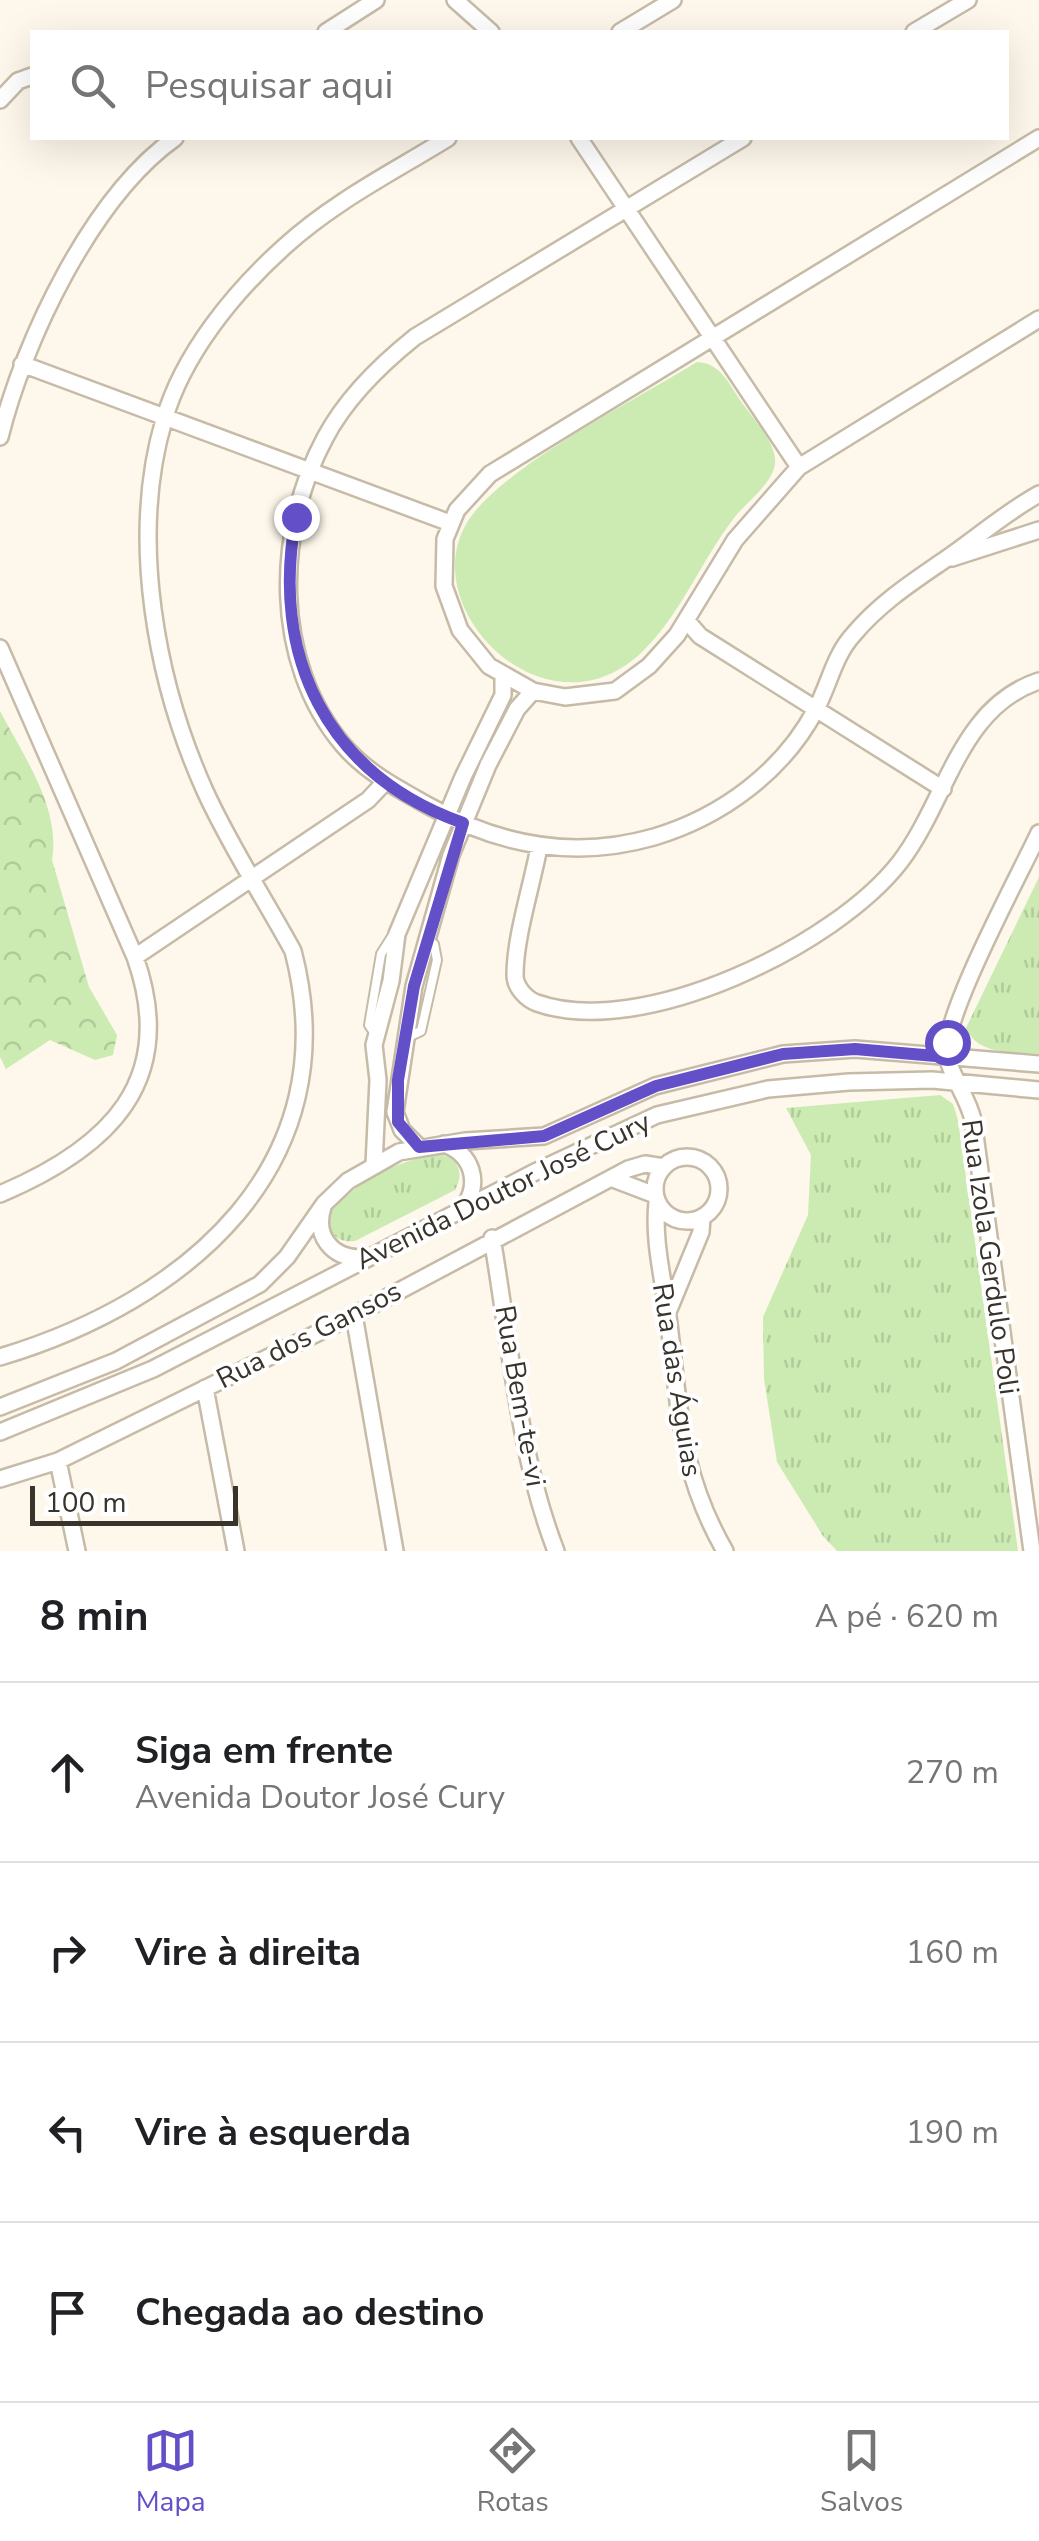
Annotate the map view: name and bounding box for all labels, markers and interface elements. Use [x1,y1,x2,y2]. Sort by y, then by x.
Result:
search box [30,30,1009,140]
icon: search [65,58,120,113]
text: Pesquisar aqui [145,60,393,111]
route end [274,495,320,541]
route start [925,1020,971,1066]
street label: Avenida Doutor José Cury [349,1103,657,1279]
street label: Rua Izola Gerdulo Poli [952,1117,1028,1397]
street label: Rua dos Gansos [210,1272,408,1398]
street label: Rua das Águias [643,1280,711,1480]
street label: Rua Bem-te-vi [485,1302,555,1490]
scale bar [30,1481,238,1526]
text: 100 m [45,1484,127,1522]
text: 8 min [40,1588,149,1645]
text: A pé · 620 m [815,1595,999,1638]
text: Siga em frente [135,1725,393,1776]
icon: ahead [40,1745,95,1800]
text: 270 m [906,1751,999,1794]
text: Avenida Doutor José Cury [135,1776,505,1819]
icon: right [40,1925,95,1980]
text: Vire à direita [135,1927,361,1978]
text: 160 m [906,1931,999,1974]
icon: left [40,2105,95,2160]
text: Vire à esquerda [135,2107,411,2158]
text: 190 m [906,2111,999,2154]
icon: arrive [40,2285,95,2340]
text: Chegada ao destino [135,2287,484,2338]
tab: Mapa [136,2423,206,2521]
tab: Rotas [477,2423,549,2521]
tab: Salvos [820,2423,903,2521]

